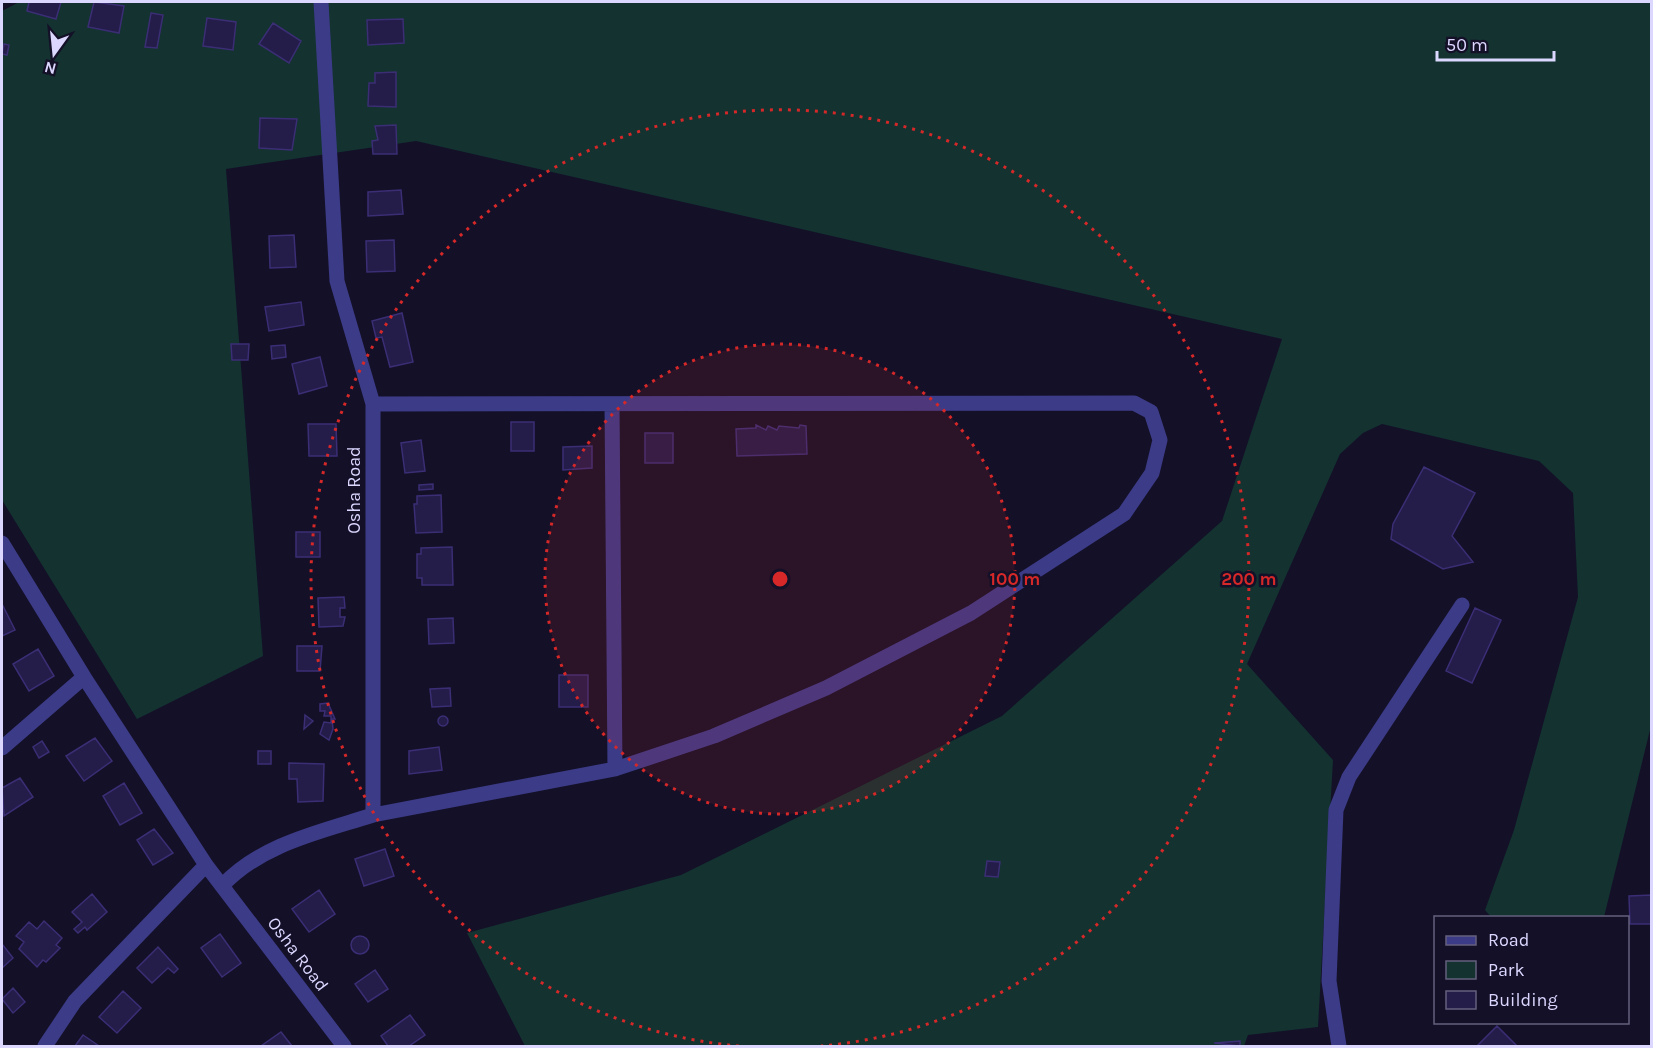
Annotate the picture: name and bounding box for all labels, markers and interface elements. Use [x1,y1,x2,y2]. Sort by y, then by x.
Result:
north arrow [24,24,84,84]
scale bar [1437,24,1554,62]
text: 50 m [1446,34,1488,56]
text: N [42,57,58,79]
street label: Osha Road [343,446,365,534]
text: 100 m [990,568,1040,590]
text: 200 m [1221,568,1277,590]
centre of rings [770,569,790,589]
street label: Osha Road [263,912,333,996]
legend [1434,916,1629,1024]
text: Road [1488,929,1529,951]
text: Park [1488,959,1525,981]
text: Building [1488,989,1558,1011]

